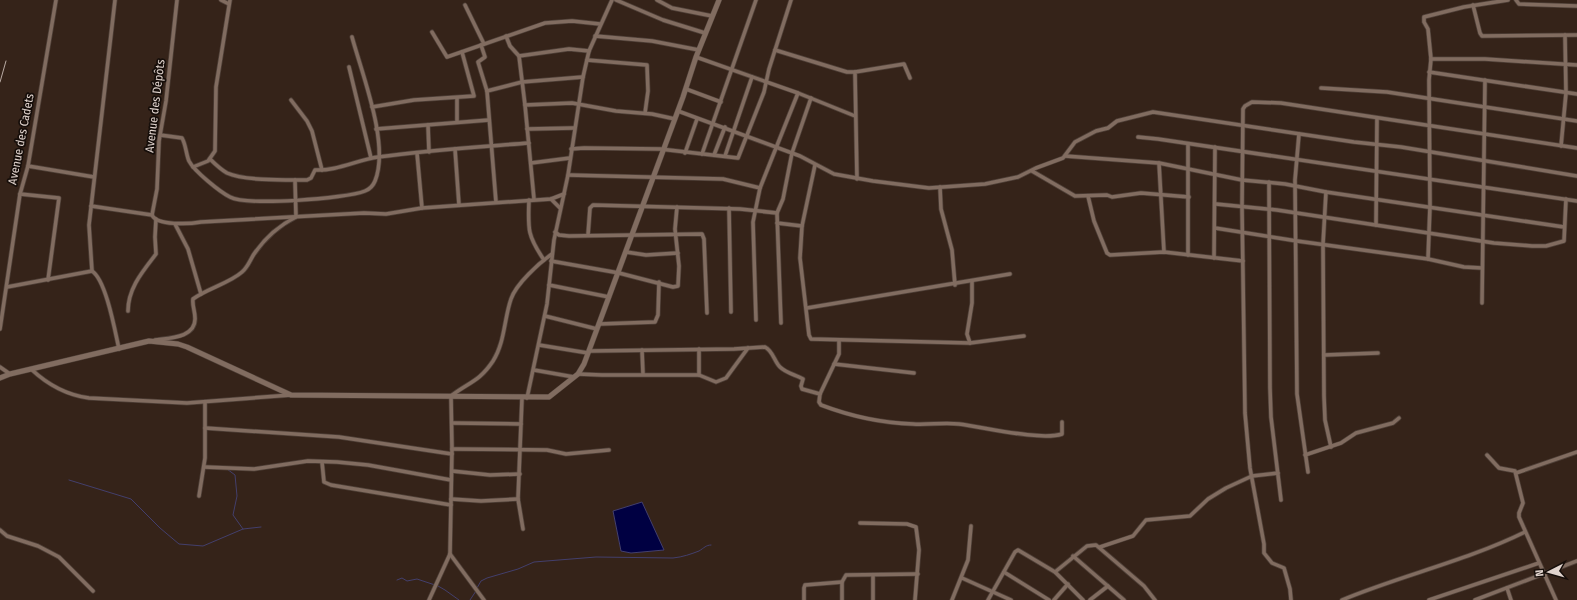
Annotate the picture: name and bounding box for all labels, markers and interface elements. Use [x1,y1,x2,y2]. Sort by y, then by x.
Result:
street label: Avenue des Dépôts [142,59,168,153]
street label: Avenue des Cadets [5,92,37,186]
north arrow [1529,552,1569,592]
text: N [1533,569,1546,577]

